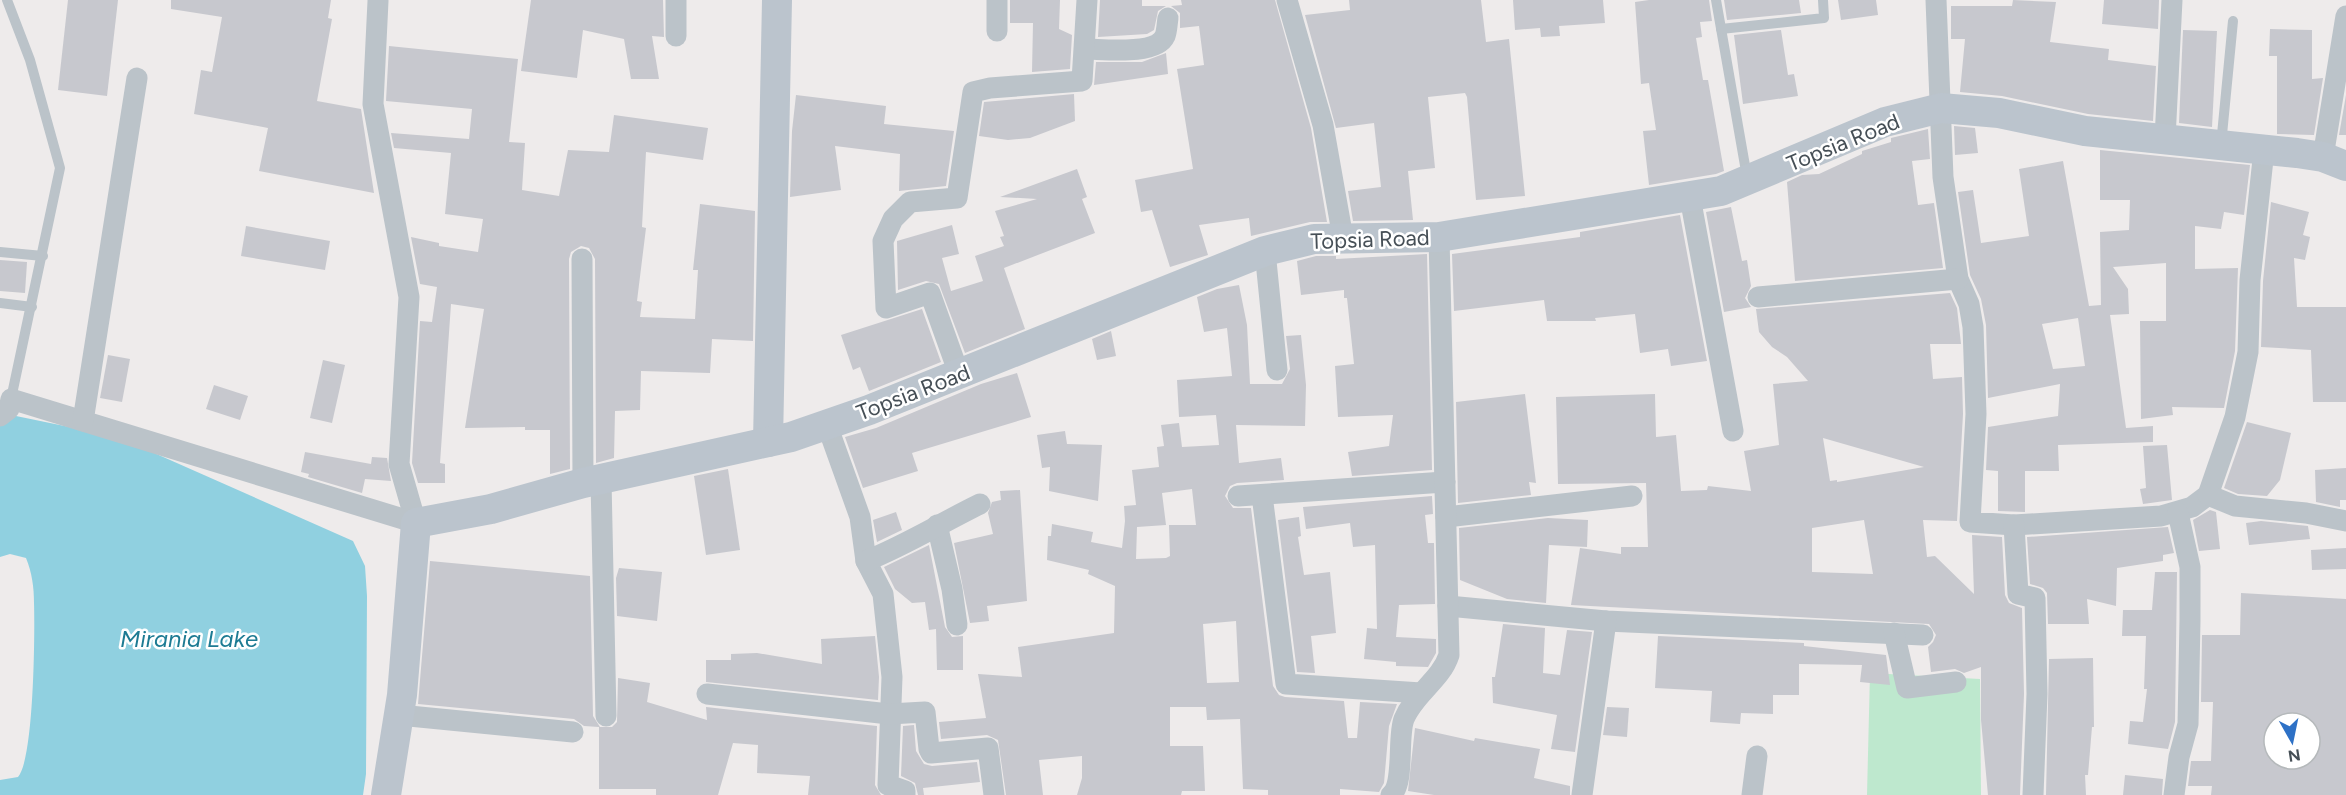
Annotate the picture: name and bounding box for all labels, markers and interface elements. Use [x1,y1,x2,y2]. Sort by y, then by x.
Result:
street label: Topsia Road [1783,108,1904,177]
street label: Topsia Road [1310,224,1430,255]
street label: Topsia Road [853,359,974,426]
water label: Mirania Lake [120,624,258,653]
north arrow [2262,711,2322,771]
text: N [2287,745,2302,766]

